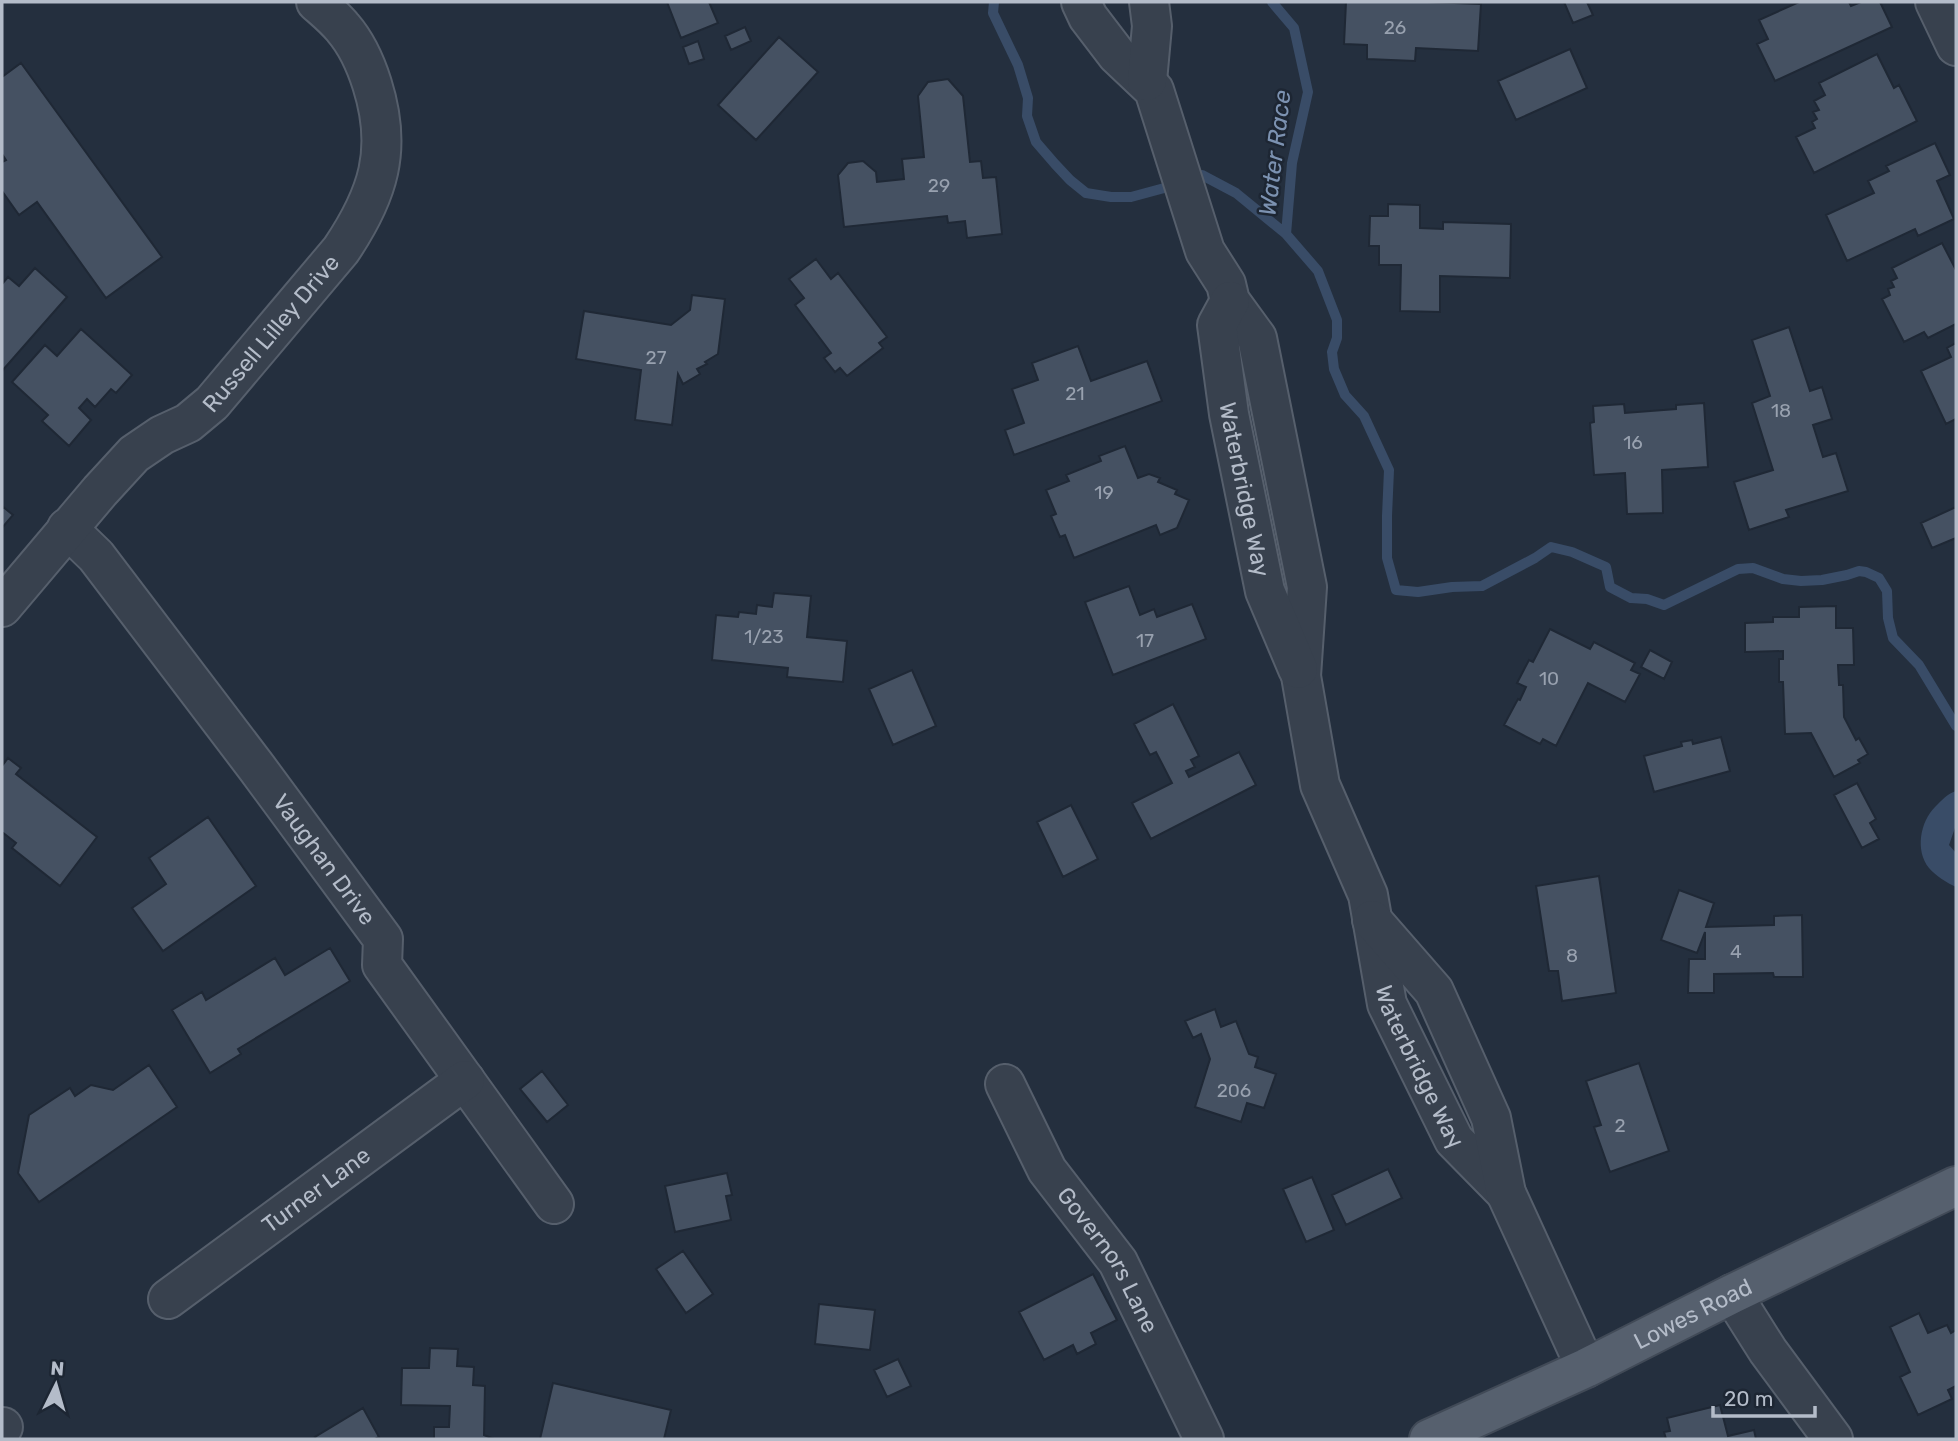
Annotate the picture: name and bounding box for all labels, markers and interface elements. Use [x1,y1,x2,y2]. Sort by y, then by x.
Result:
house number: 26 [1384,16,1406,39]
water label: Water Race [1253,88,1297,218]
house number: 29 [928,174,950,197]
street label: Russell Lilley Drive [196,249,345,418]
house number: 27 [646,346,667,369]
house number: 21 [1065,382,1085,405]
house number: 18 [1771,399,1791,422]
street label: Waterbridge Way [1214,400,1276,580]
house number: 16 [1623,431,1643,454]
house number: 19 [1094,481,1114,504]
house number: 1/23 [744,625,784,648]
house number: 17 [1136,629,1154,652]
house number: 10 [1539,667,1559,690]
street label: Vaughan Drive [267,788,382,930]
house number: 4 [1730,940,1742,963]
house number: 8 [1566,944,1578,967]
street label: Waterbridge Way [1370,983,1469,1155]
house number: 206 [1217,1079,1251,1102]
house number: 2 [1614,1114,1626,1137]
street label: Turner Lane [257,1141,376,1239]
street label: Governors Lane [1051,1181,1164,1338]
street label: Lowes Road [1629,1273,1756,1355]
north arrow [21,1350,91,1420]
text: N [50,1357,65,1381]
scale bar [1713,1374,1814,1418]
text: 20 m [1724,1386,1773,1411]

